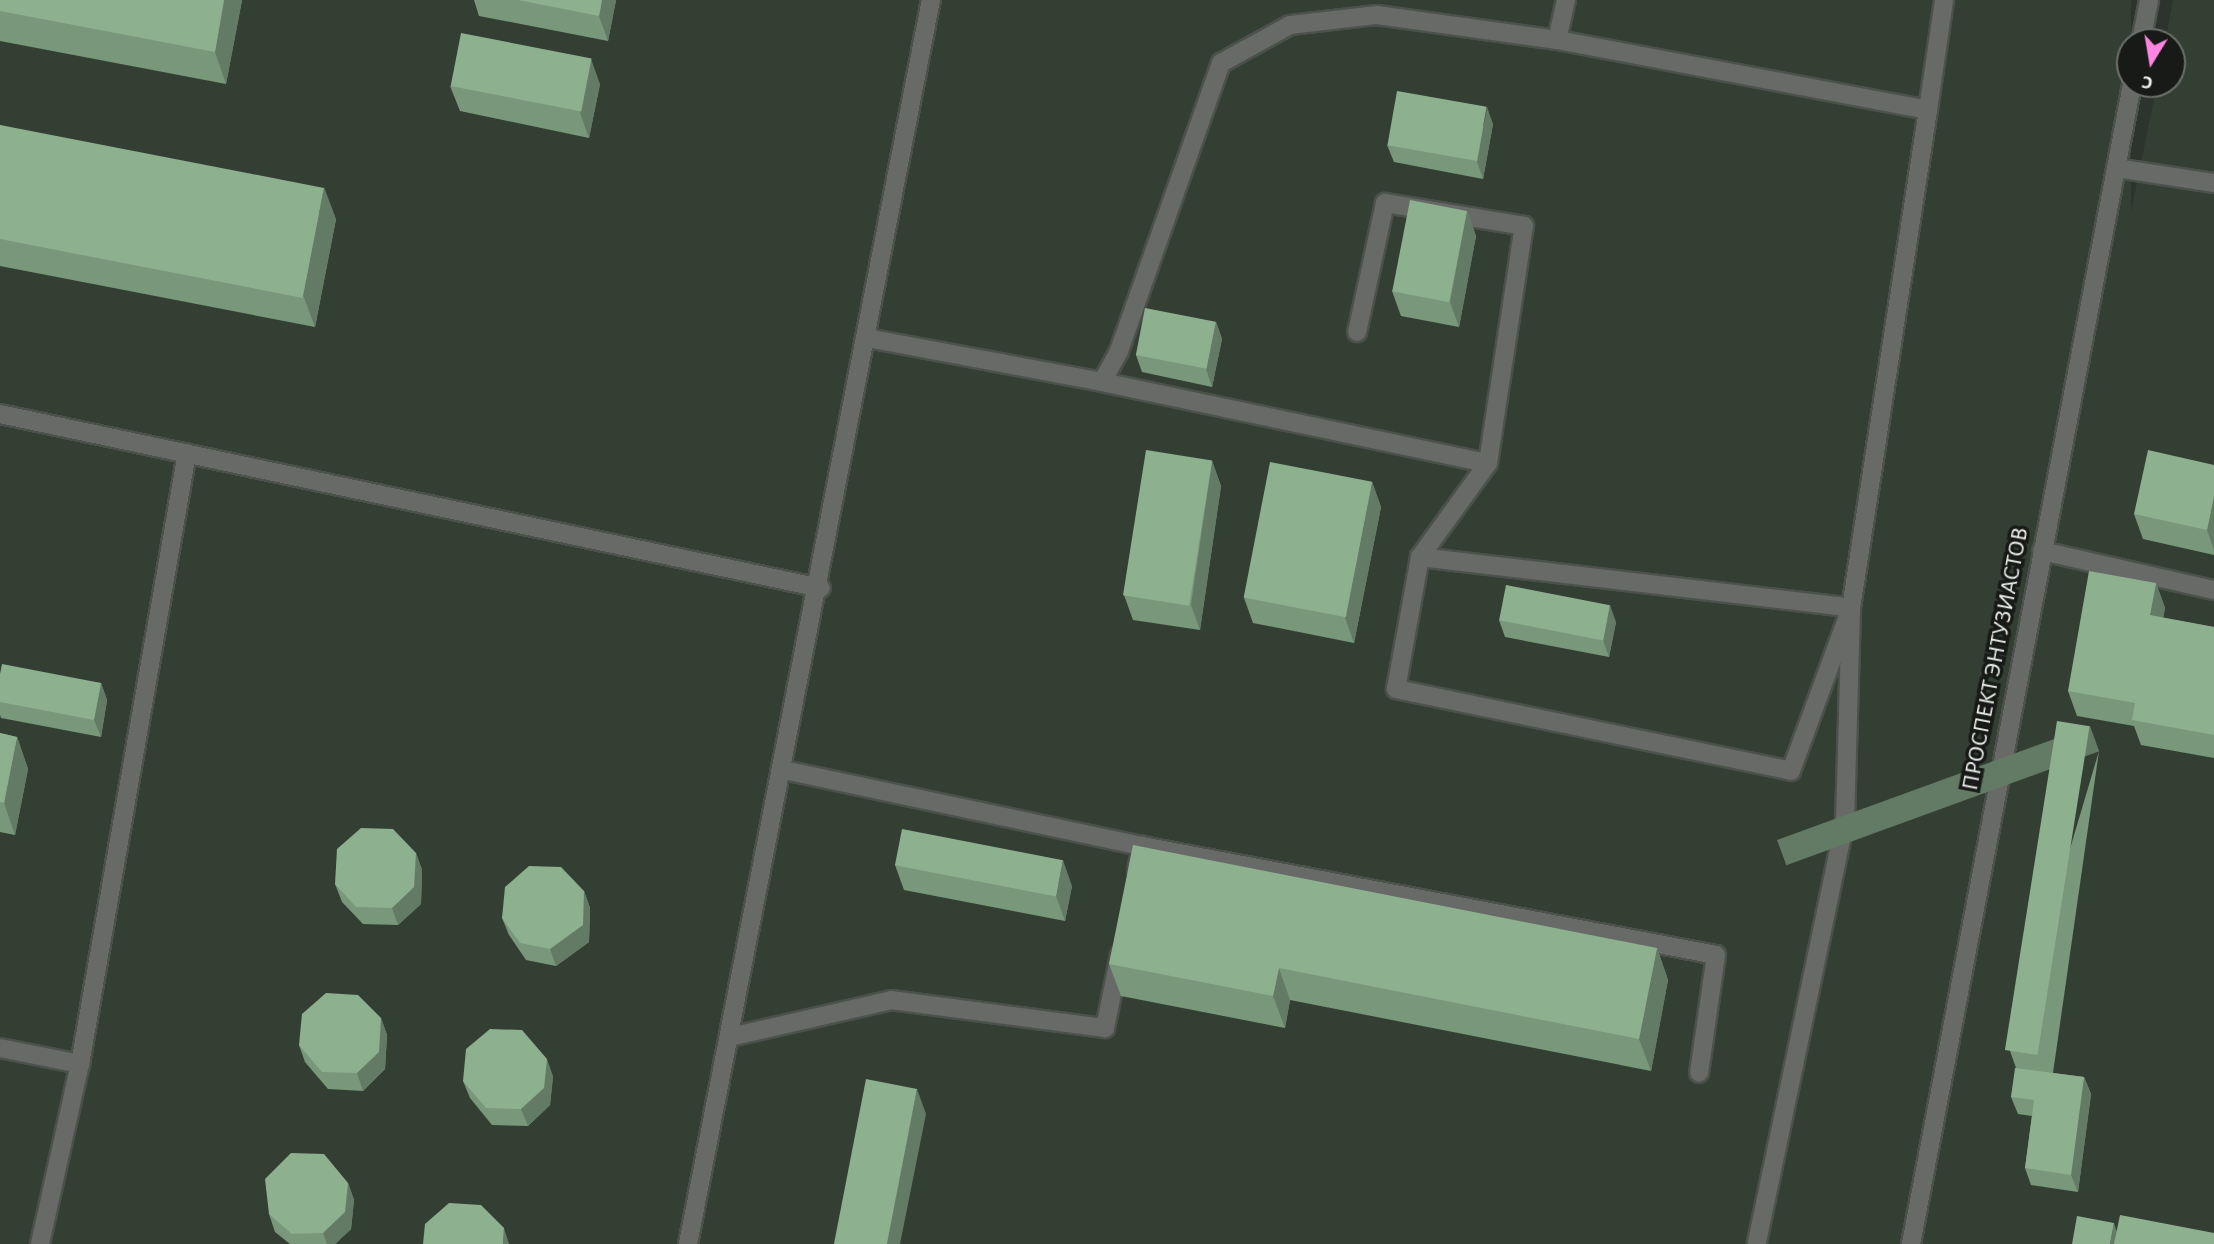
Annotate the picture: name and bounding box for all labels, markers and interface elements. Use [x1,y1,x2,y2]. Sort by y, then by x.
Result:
north arrow [2116,28,2186,98]
text: С [2140,72,2154,92]
street label: ПРОСПЕКТ ЭНТУЗИАСТОВ [1956,525,2036,793]

